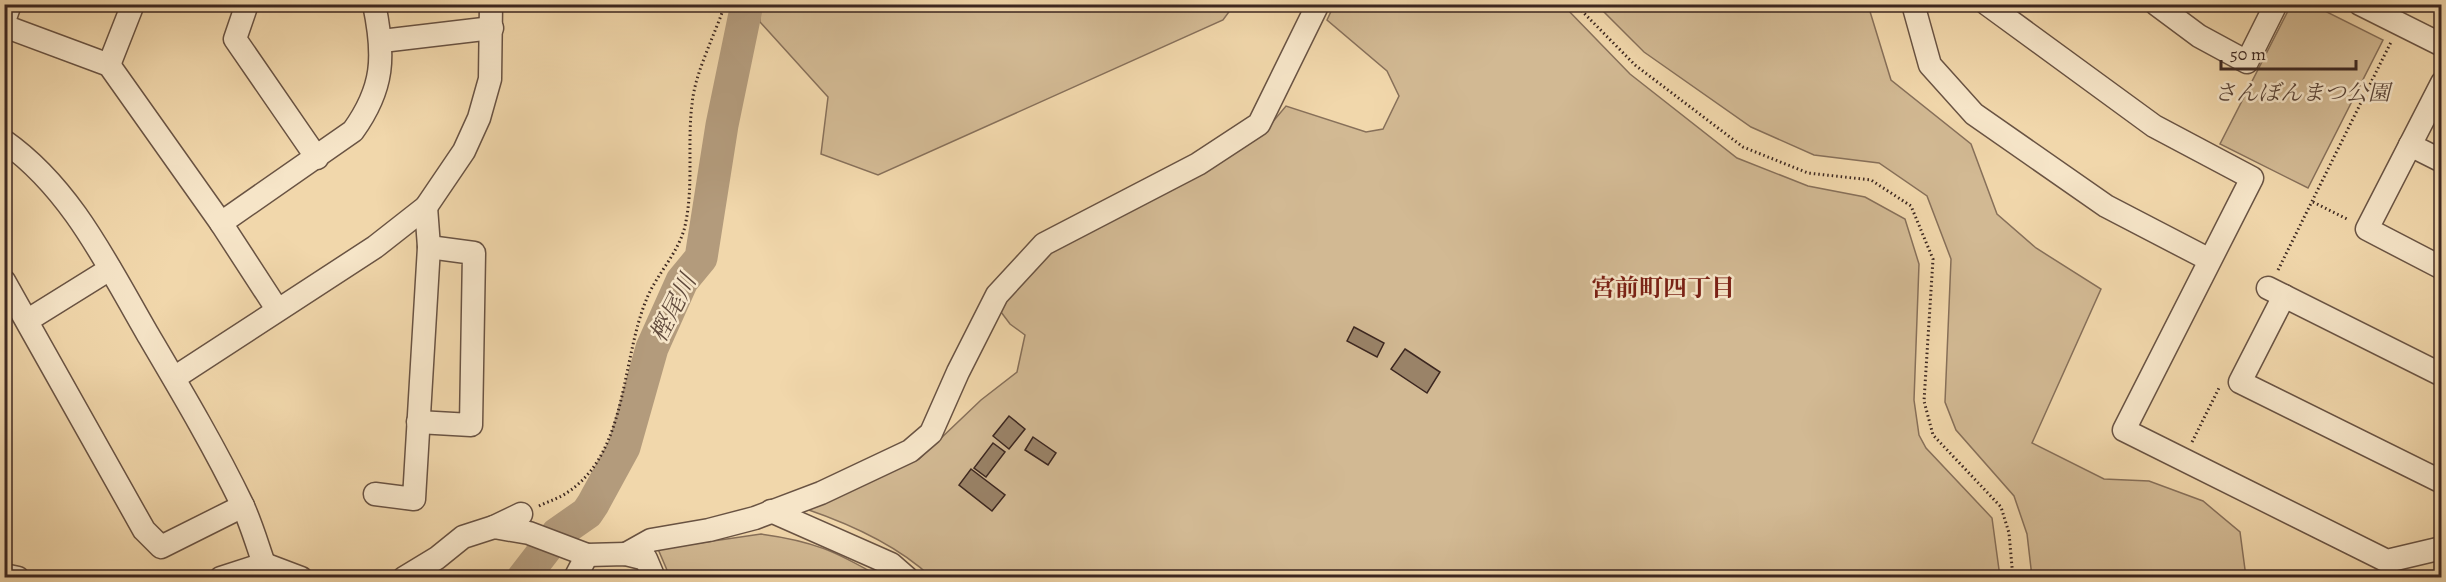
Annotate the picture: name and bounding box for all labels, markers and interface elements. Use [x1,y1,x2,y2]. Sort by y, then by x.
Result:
scale bar [2221,33,2356,71]
text: 50 m [2230,42,2266,66]
park label: さんぼんまつ公園 [2214,78,2393,108]
water label: 樫尾川 [642,266,705,347]
district label: 宮前町四丁目 [1591,272,1735,304]

